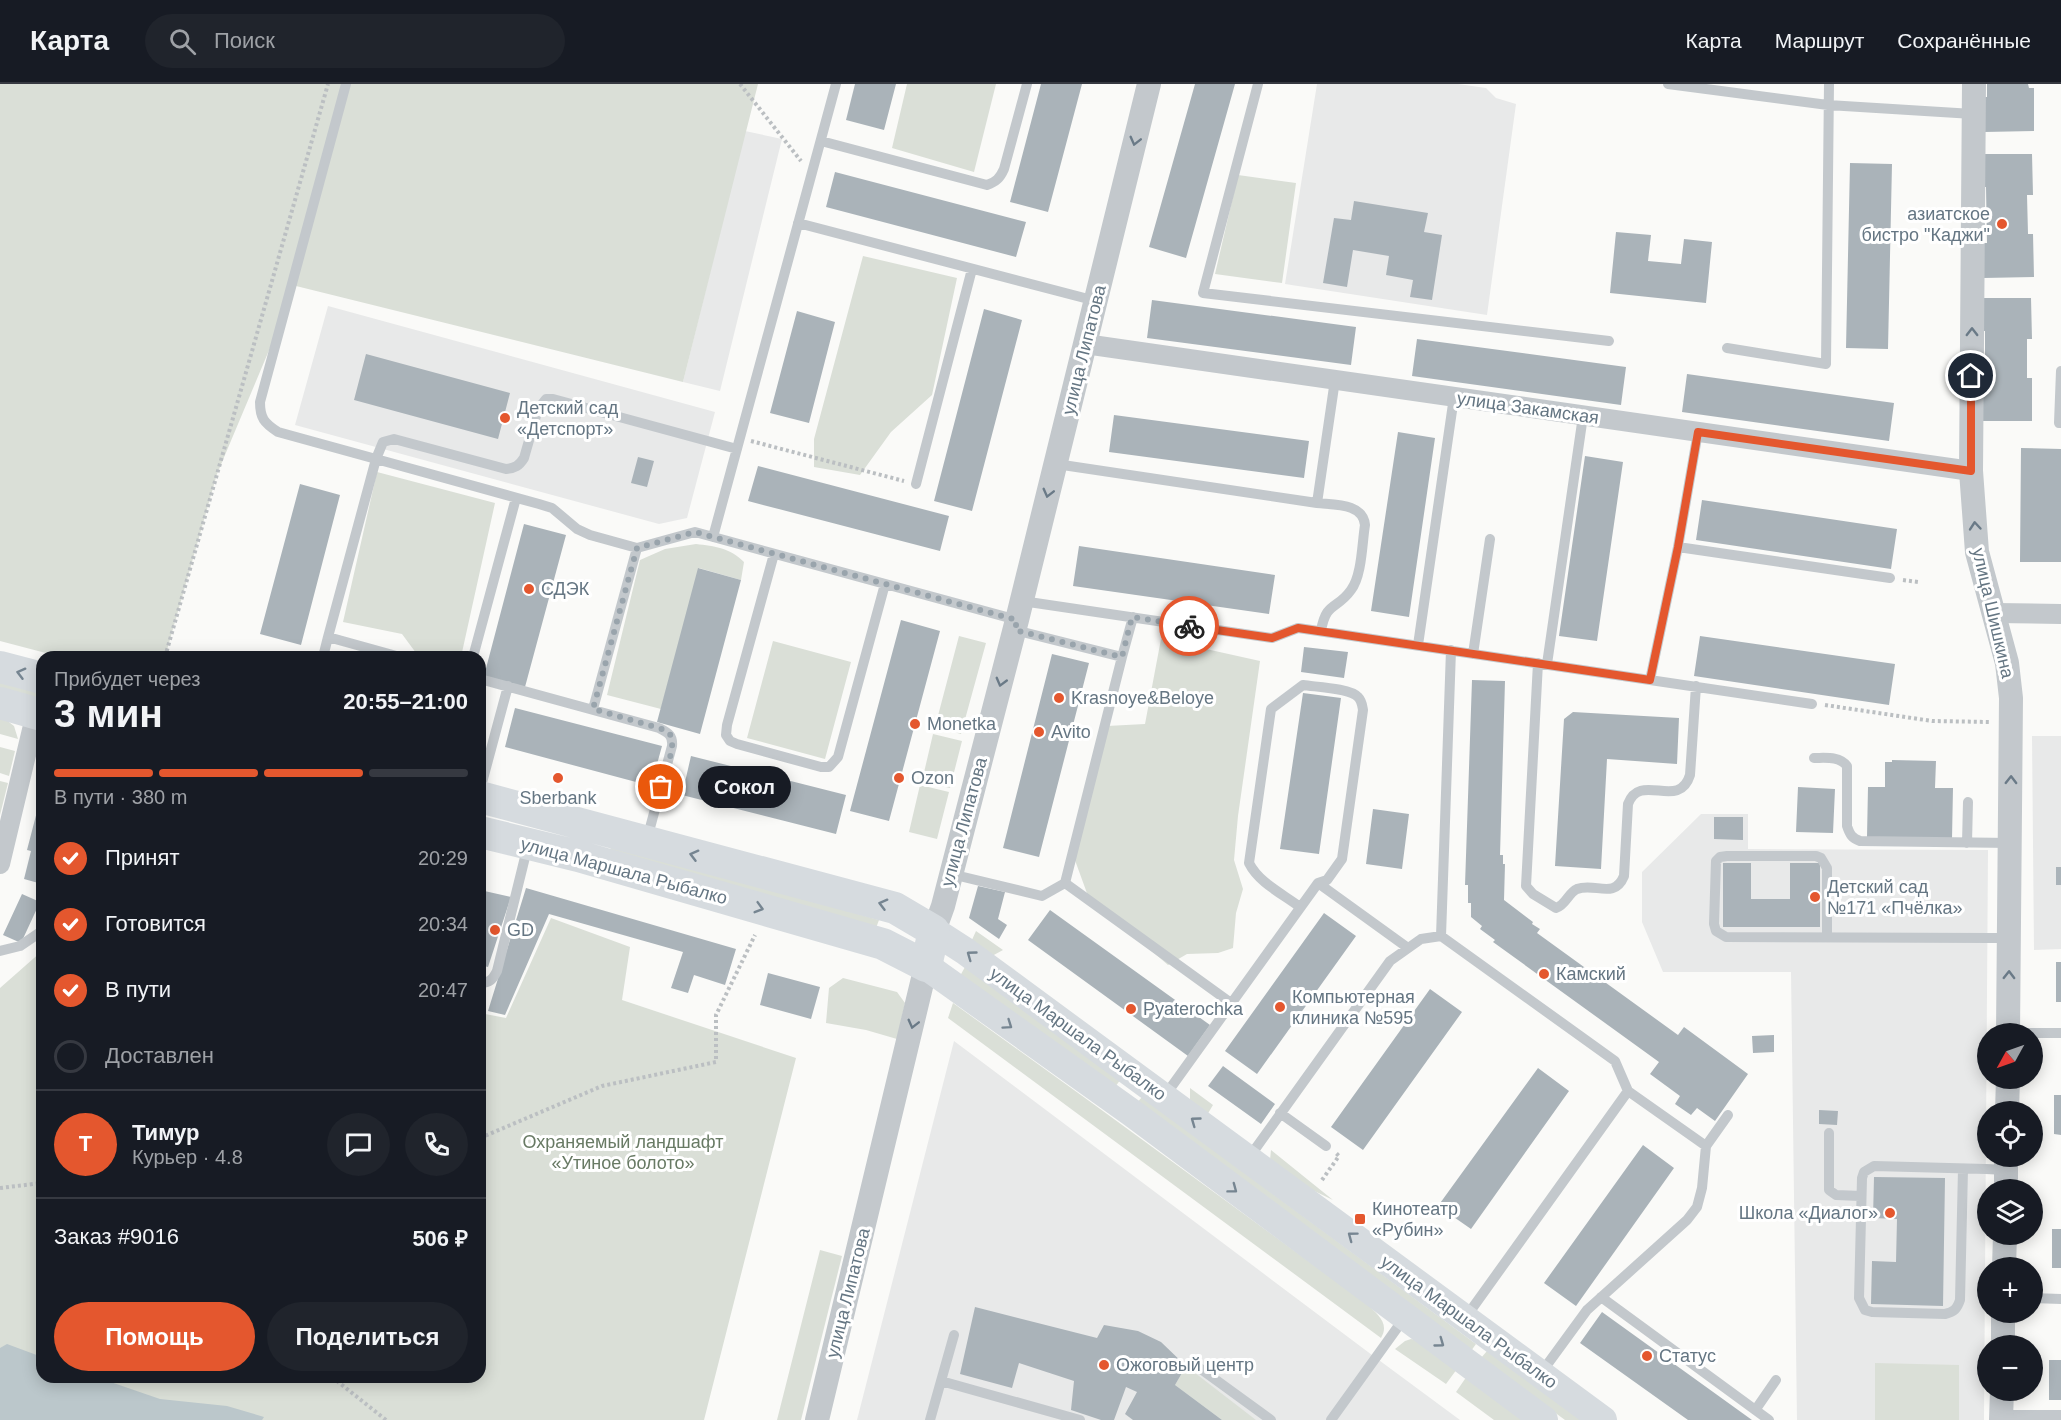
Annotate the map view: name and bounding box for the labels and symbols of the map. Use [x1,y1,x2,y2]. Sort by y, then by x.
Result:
one-way arrow [1129,136,1142,146]
place label: азиатское бистро "Каджи" [1861,204,1990,245]
marker: азиатское бистро "Каджи" [1995,217,2009,231]
street label: улица Липатова [1058,282,1110,417]
one-way arrow [1966,327,1978,336]
pin [1945,350,1996,401]
street label: улица Закамская [1456,388,1600,428]
place label: Детский сад «Детспорт» [517,398,619,439]
marker: Детский сад «Детспорт» [498,411,512,425]
one-way arrow [1043,488,1056,498]
one-way arrow [1969,522,1982,531]
street label: улица Шишкина [1968,546,2018,681]
place label: СДЭК [541,579,590,599]
marker: СДЭК [522,582,536,596]
courier [1159,596,1219,656]
one-way arrow [16,667,26,680]
one-way arrow [995,677,1008,687]
place label: Krasnoye&Beloye [1071,688,1214,708]
marker: Krasnoye&Beloye [1052,691,1066,705]
place label: Monetka [927,714,997,734]
marker: Monetka [908,717,922,731]
place label: Avito [1051,722,1091,742]
marker: Avito [1032,725,1046,739]
street label: улица Липатова [937,754,991,889]
pin [635,761,686,812]
callout: Сокол [697,766,790,808]
place label: Ozon [911,768,954,788]
marker: Sberbank [551,771,565,785]
marker: Ozon [892,771,906,785]
one-way arrow [2005,776,2018,785]
place label: Sberbank [519,788,598,808]
street label: улица Маршала Рыбалко [518,834,730,908]
one-way arrow [689,849,699,862]
place label: Детский сад №171 «Пчёлка» [1827,877,1962,918]
marker: Детский сад №171 «Пчёлка» [1808,890,1822,904]
one-way arrow [878,899,888,912]
one-way arrow [753,901,764,913]
place label: GD [507,920,534,940]
marker: GD [488,923,502,937]
one-way arrow [966,952,977,963]
street label: улица Маршала Рыбалко [986,963,1170,1105]
place label: Камский [1556,964,1626,984]
marker: Камский [1537,967,1551,981]
one-way arrow [2003,971,2016,980]
place label: Компьютерная клиника №595 [1292,987,1415,1028]
place label: Pyaterochka [1143,999,1244,1019]
marker: Компьютерная клиника №595 [1273,1000,1287,1014]
marker: Pyaterochka [1124,1002,1138,1016]
one-way arrow [908,1018,921,1028]
one-way arrow [1001,1018,1012,1029]
north arrow [1977,1023,2043,1089]
one-way arrow [1191,1117,1202,1128]
park label: Охраняемый ландшафт «Утиное болото» [523,1132,723,1173]
one-way arrow [1227,1182,1238,1193]
place label: Кинотеатр «Рубин» [1372,1199,1458,1240]
place label: Школа «Диалог» [1739,1203,1878,1223]
marker: Школа «Диалог» [1883,1206,1897,1220]
marker: Кинотеатр «Рубин» [1353,1212,1367,1226]
street label: улица Липатова [822,1225,874,1360]
one-way arrow [1348,1233,1359,1244]
street label: улица Маршала Рыбалко [1377,1251,1561,1393]
one-way arrow [1434,1335,1445,1346]
place label: Статус [1659,1346,1716,1366]
marker: Статус [1640,1349,1654,1363]
place label: Ожоговый центр [1116,1355,1254,1375]
marker: Ожоговый центр [1097,1358,1111,1372]

